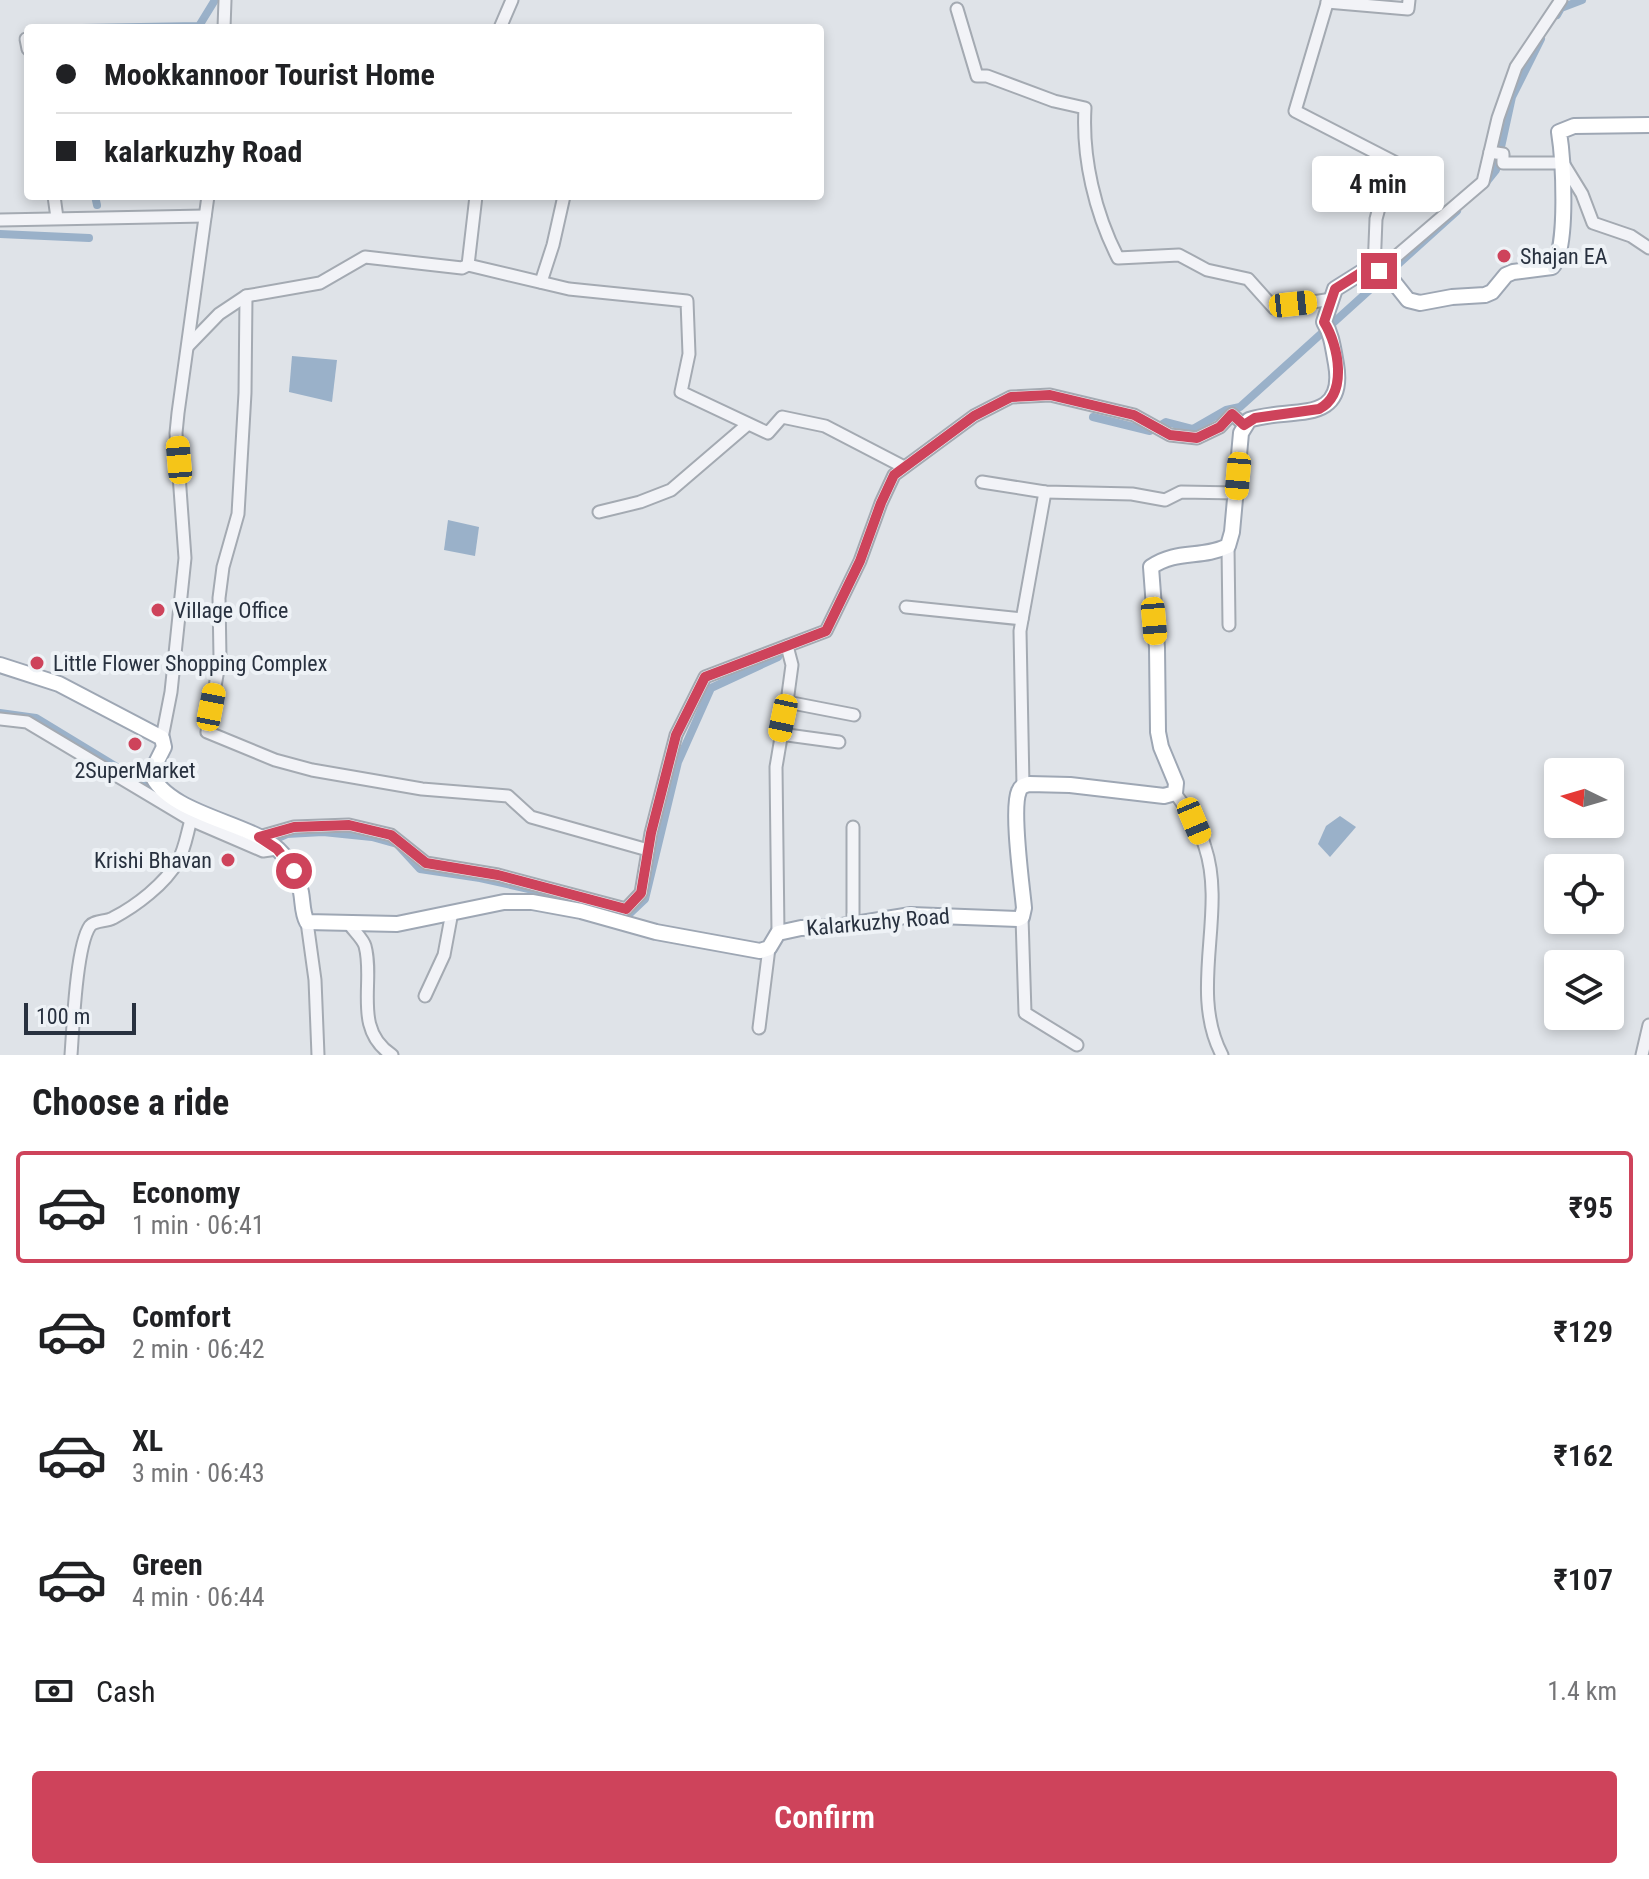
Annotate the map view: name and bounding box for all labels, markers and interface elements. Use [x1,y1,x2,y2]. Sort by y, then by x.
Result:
text: Mookkannoor Tourist Home [104,57,435,92]
text: kalarkuzhy Road [104,134,302,169]
callout: 4 min [1313,155,1445,211]
text: 4 min [1349,169,1407,199]
place label: Shajan EA [1520,244,1608,269]
marker: Shajan EA [1495,247,1513,265]
route end [1361,253,1397,289]
car [1268,290,1318,318]
car [165,435,193,485]
car [1224,451,1252,501]
car [1140,596,1168,646]
place label: Village Office [174,598,288,623]
marker: Village Office [149,601,167,619]
place label: Little Flower Shopping Complex [53,651,328,676]
marker: Little Flower Shopping Complex [28,654,46,672]
car [195,681,227,733]
car [766,692,800,744]
marker: 2SuperMarket [126,735,144,753]
place label: 2SuperMarket [74,758,196,783]
north arrow [1544,758,1624,838]
map controls [1544,758,1624,1030]
car [1174,794,1214,848]
place label: Krishi Bhavan [94,848,212,873]
marker: Krishi Bhavan [219,851,237,869]
route start [276,853,312,889]
button: locate [1544,854,1624,934]
street label: Kalarkuzhy Road [805,903,951,941]
button: layers [1544,950,1624,1030]
scale bar [24,999,136,1035]
text: 100 m [36,1004,90,1029]
text: Choose a ride [32,1082,229,1124]
icon: car [36,1171,108,1243]
text: Economy [132,1175,240,1210]
text: ₹95 [1569,1190,1613,1225]
text: 1 min · 06:41 [132,1210,265,1240]
icon: car [36,1295,108,1367]
text: Comfort [132,1299,231,1334]
text: ₹129 [1554,1314,1613,1349]
text: 2 min · 06:42 [132,1334,265,1364]
icon: car [36,1419,108,1491]
text: XL [132,1423,163,1458]
text: ₹162 [1554,1438,1613,1473]
text: 3 min · 06:43 [132,1458,265,1488]
icon: car [36,1543,108,1615]
text: Green [132,1547,203,1582]
text: ₹107 [1554,1562,1613,1597]
text: 4 min · 06:44 [132,1582,265,1612]
icon: cash [32,1669,76,1713]
text: Cash [96,1674,156,1709]
text: 1.4 km [1547,1676,1617,1706]
button: Confirm [32,1771,1617,1863]

